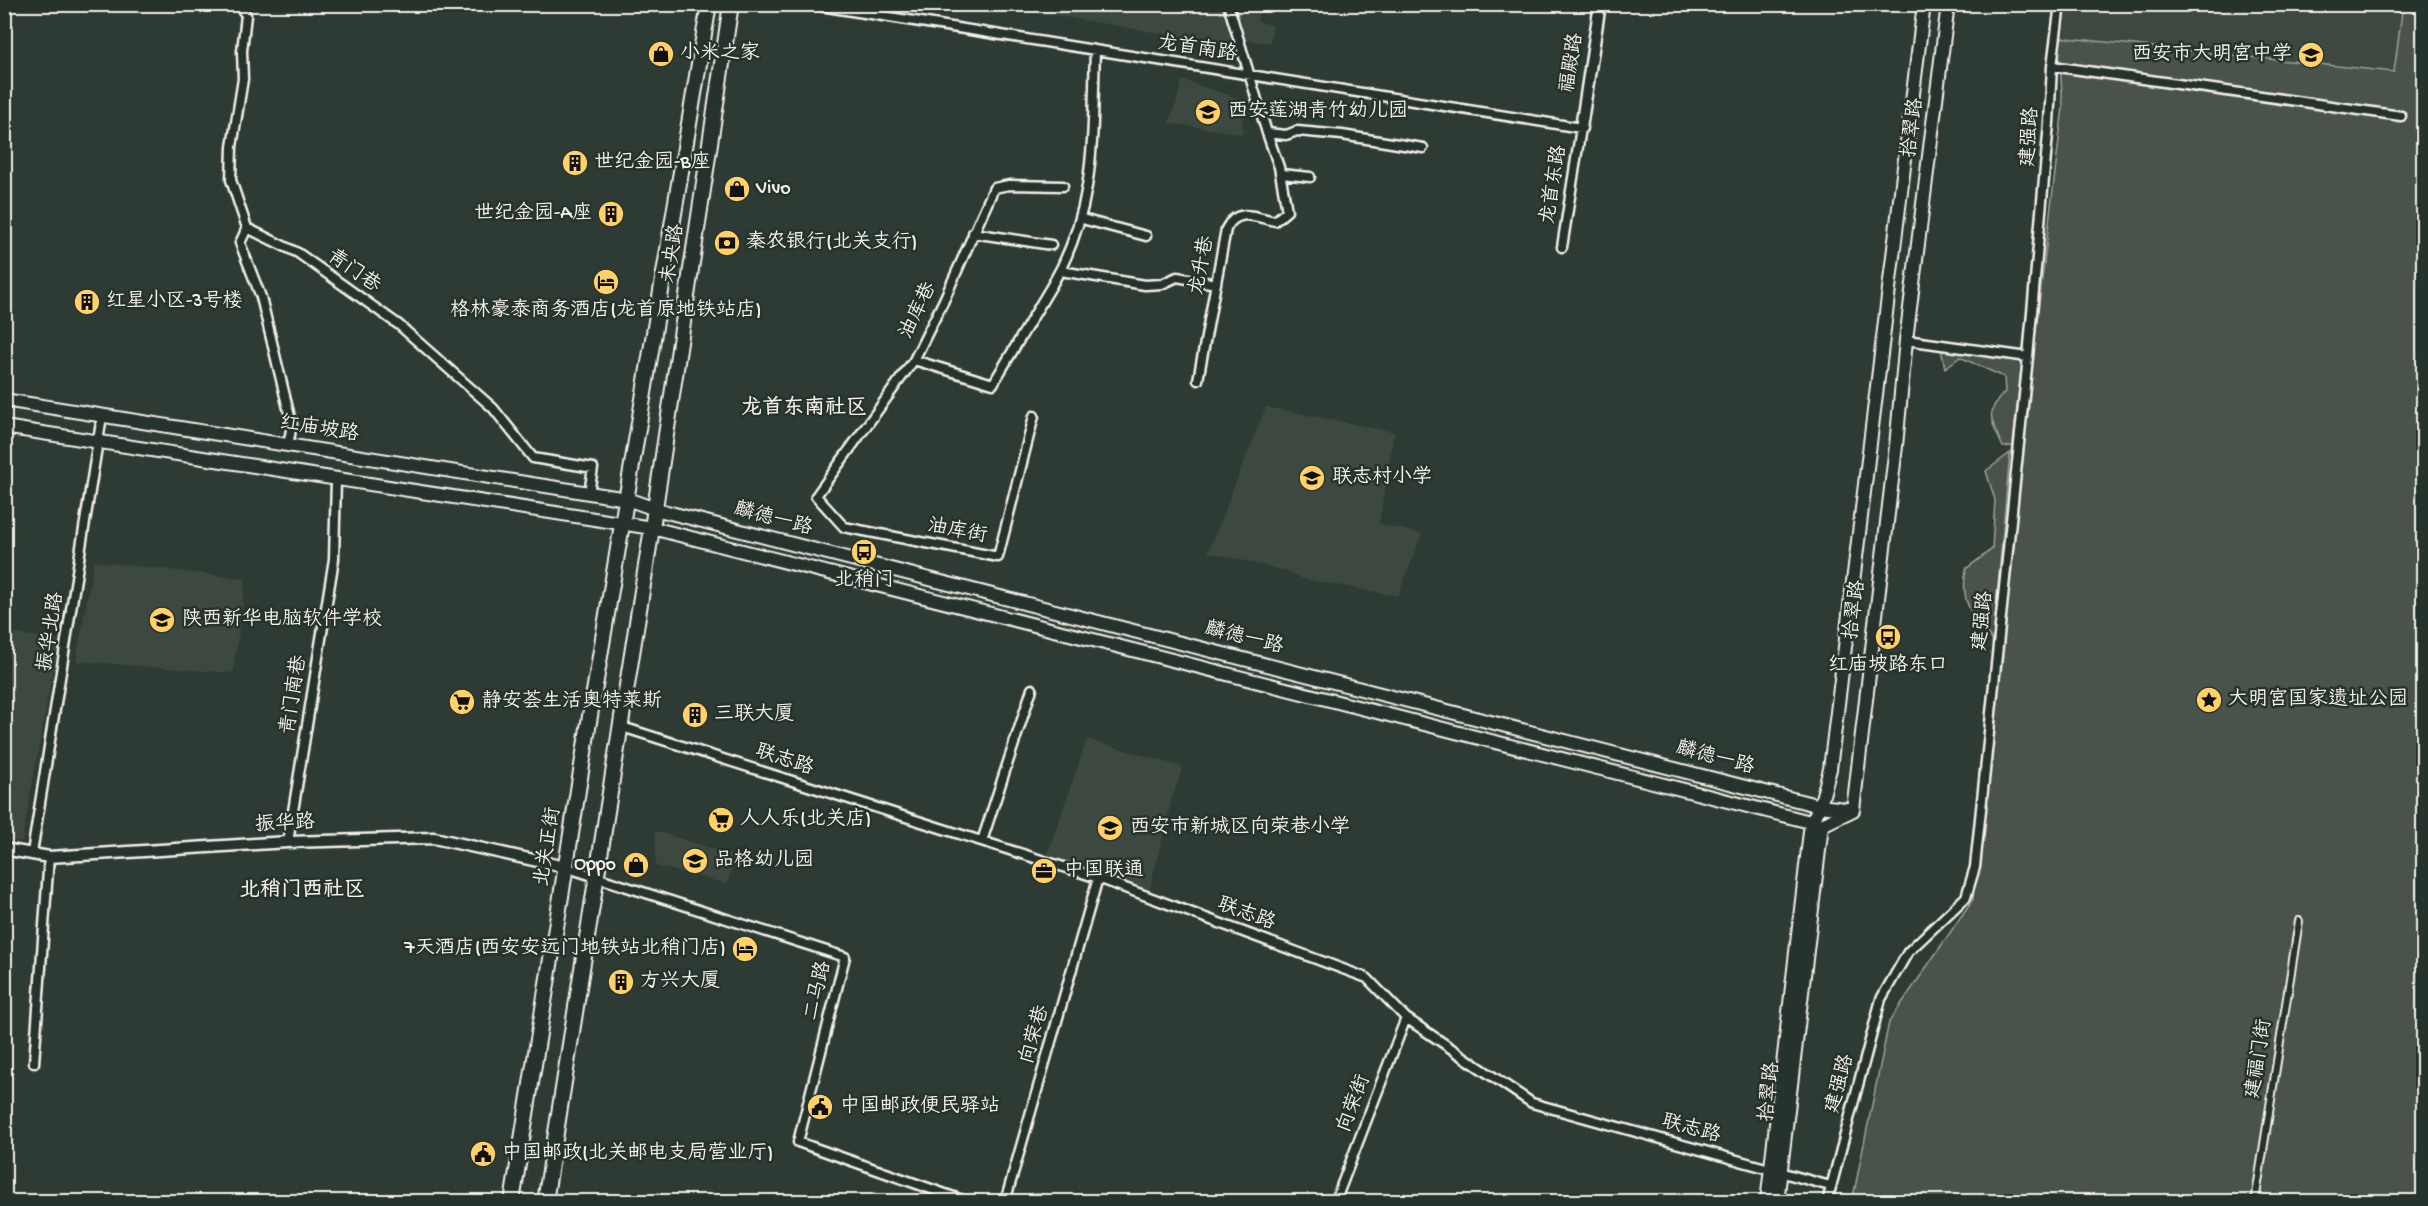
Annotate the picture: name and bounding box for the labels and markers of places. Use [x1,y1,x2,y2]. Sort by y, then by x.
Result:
shop icon: 小米之家 [646,39,676,69]
school or university icon: 西安市大明宫中学 [2296,40,2326,70]
place label: 小米之家 [680,41,760,66]
place label: 西安市大明宫中学 [2132,42,2292,67]
school or university icon: 西安莲湖青竹幼儿园 [1193,97,1223,127]
place label: 西安莲湖青竹幼儿园 [1228,99,1408,124]
building icon: 世纪金园-B座 [560,148,590,178]
place label: 世纪金园-B座 [594,150,711,175]
shop icon: Vivo [722,174,752,204]
place label: Vivo [755,178,791,201]
building icon: 世纪金园-A座 [596,199,626,229]
place label: 世纪金园-A座 [474,201,592,226]
bank icon: 秦农银行(北关支行) [712,228,742,258]
place label: 秦农银行(北关支行) [746,229,917,255]
hotel icon: 格林豪泰商务酒店(龙首原地铁站店) [591,267,621,297]
building icon: 红星小区-3号楼 [72,287,102,317]
place label: 红星小区-3号楼 [106,289,243,314]
place label: 格林豪泰商务酒店(龙首原地铁站店) [450,298,762,323]
school or university icon: 联志村小学 [1297,463,1327,493]
place label: 联志村小学 [1332,465,1432,490]
bus stop icon: 北稍门 [849,537,879,567]
place label: 北稍门 [834,568,894,593]
school or university icon: 陕西新华电脑软件学校 [147,605,177,635]
place label: 陕西新华电脑软件学校 [182,607,382,632]
bus stop icon: 红庙坡路东口 [1873,622,1903,652]
place label: 红庙坡路东口 [1828,653,1948,678]
place icon: 大明宫国家遗址公园 [2194,685,2224,715]
supermarket icon: 静安荟生活奥特莱斯 [447,687,477,717]
place label: 大明宫国家遗址公园 [2228,687,2408,712]
place label: 静安荟生活奥特莱斯 [482,689,662,714]
building icon: 三联大厦 [680,700,710,730]
place label: 三联大厦 [714,703,794,727]
supermarket icon: 人人乐(北关店) [706,805,736,835]
place label: 人人乐(北关店) [740,807,871,832]
school or university icon: 西安市新城区向荣巷小学 [1095,813,1125,843]
place label: 西安市新城区向荣巷小学 [1130,815,1350,840]
school or university icon: 品格幼儿园 [680,846,710,876]
place label: 品格幼儿园 [714,848,814,873]
shop icon: Oppo [621,850,651,880]
place label: Oppo [574,854,616,877]
office icon: 中国联通 [1029,856,1059,886]
place label: 中国联通 [1064,858,1144,883]
hotel icon: 7天酒店(西安安远门地铁站北稍门店) [730,934,760,964]
place label: 7天酒店(西安安远门地铁站北稍门店) [403,936,726,961]
building icon: 方兴大厦 [606,967,636,997]
place label: 方兴大厦 [640,970,720,994]
public building icon: 中国邮政便民驿站 [805,1092,835,1122]
place label: 中国邮政便民驿站 [840,1094,1000,1119]
public building icon: 中国邮政(北关邮电支局营业厅) [468,1139,498,1169]
place label: 中国邮政(北关邮电支局营业厅) [502,1141,773,1166]

